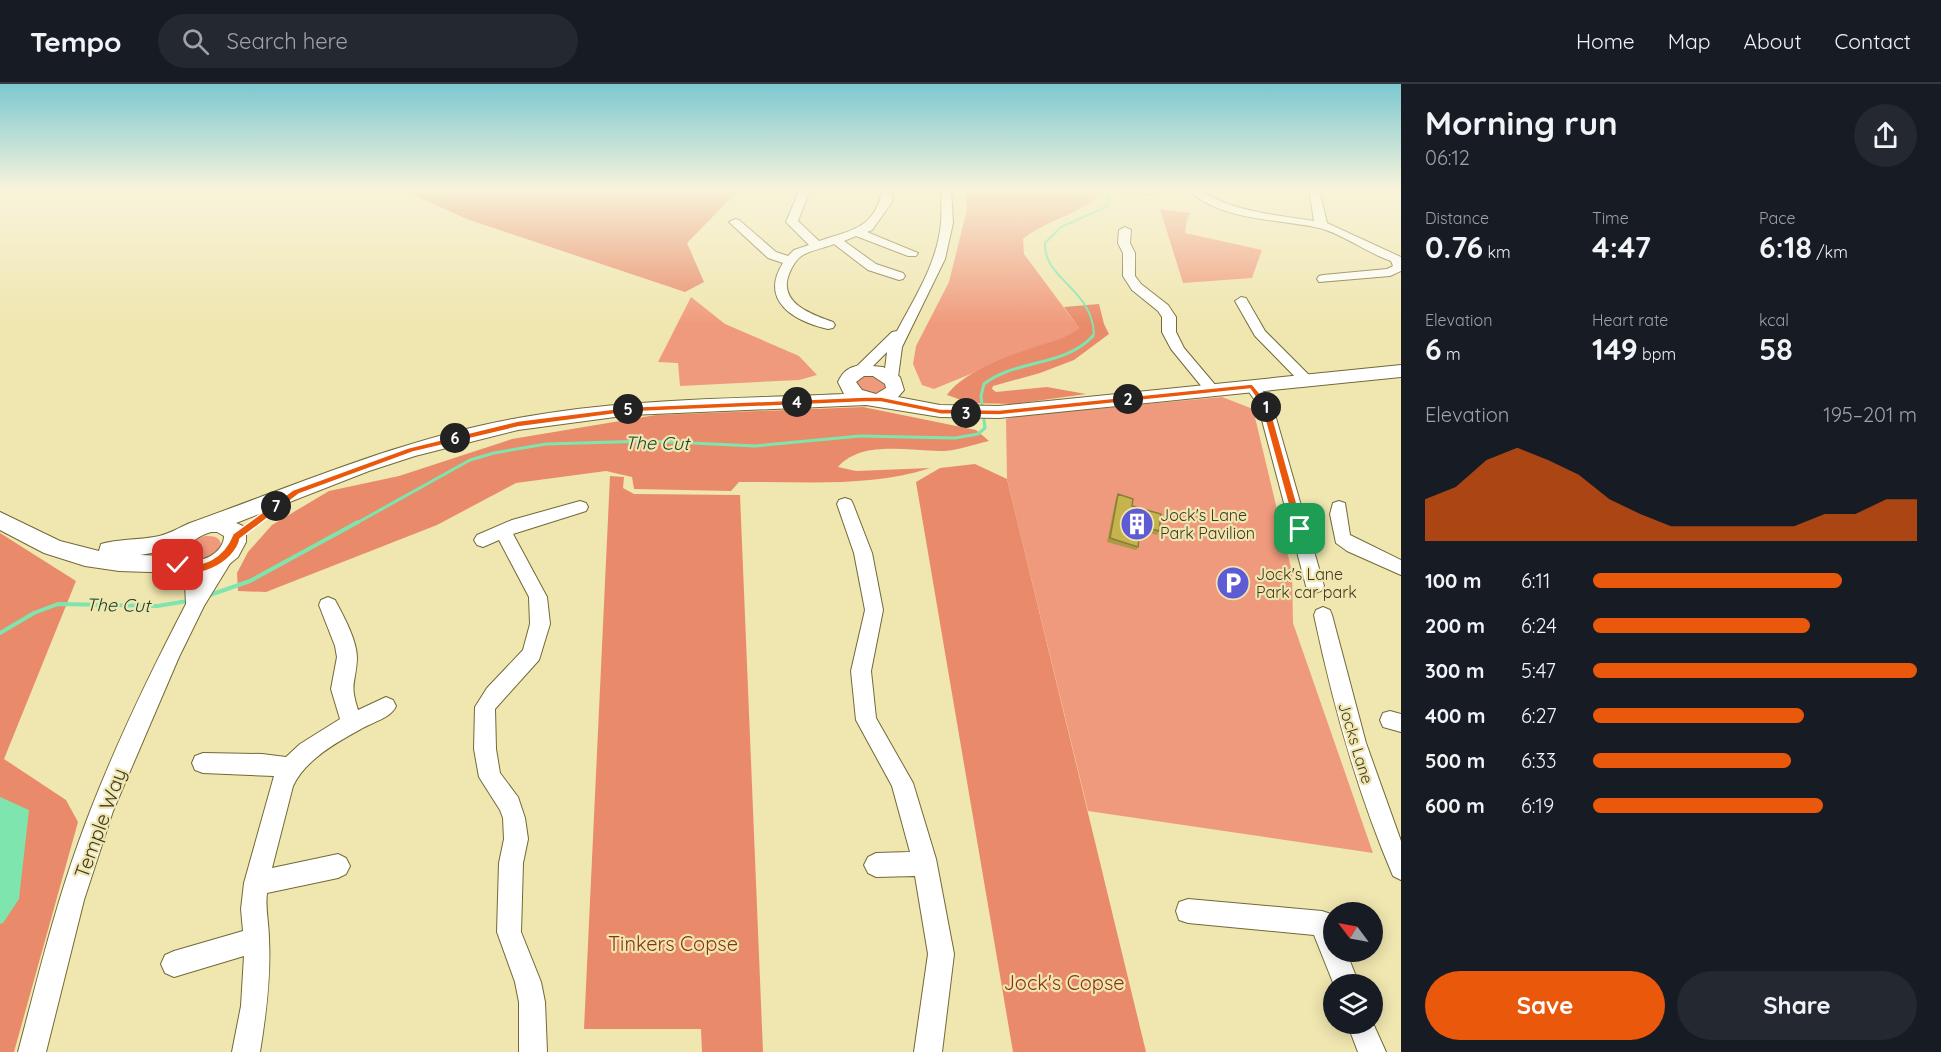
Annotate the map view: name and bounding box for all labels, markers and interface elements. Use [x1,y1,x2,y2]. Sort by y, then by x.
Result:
search box [158,14,578,68]
text: Tempo [30,24,122,59]
icon: search [179,25,212,58]
text: Search here [227,27,348,55]
text: Home [1576,28,1635,54]
text: Map [1668,28,1711,54]
text: About [1744,28,1802,54]
text: Contact [1835,28,1911,54]
text: Morning run [1425,102,1618,143]
button: share [1854,104,1917,167]
text: 06:12 [1425,145,1470,170]
text: Distance [1425,208,1489,228]
text: Time [1592,208,1629,228]
text: Pace [1759,208,1795,228]
text: 0.76 [1425,228,1483,266]
text: 4:47 [1592,228,1651,266]
text: 6:18 [1759,228,1812,266]
text: km [1483,242,1511,262]
text: /km [1812,242,1848,262]
text: Elevation [1425,310,1492,330]
text: Heart rate [1592,310,1668,330]
text: kcal [1759,310,1789,330]
text: 6 [1425,330,1442,368]
text: 149 [1592,330,1638,368]
text: 58 [1759,330,1793,368]
text: m [1442,344,1461,364]
text: bpm [1638,344,1676,364]
pin: 2 [1113,384,1143,414]
pin: 4 [782,387,812,417]
text: 2 [1123,389,1133,409]
text: 4 [792,392,802,412]
pin: 1 [1251,392,1281,422]
pin: 5 [613,394,643,424]
text: 1 [1263,397,1269,417]
pin: 3 [951,398,981,428]
text: 5 [623,399,633,419]
text: Elevation [1425,402,1509,427]
text: 195–201 m [1823,402,1917,427]
text: 3 [962,403,970,423]
pin: 6 [440,423,470,453]
text: 6 [451,428,459,448]
water label: The Cut [625,431,691,455]
pin: 7 [261,491,291,521]
text: 7 [272,496,280,516]
pin [1274,503,1325,554]
place label: Jock's Lane Park Pavilion [1160,505,1255,543]
building icon: Jock's Lane Park Pavilion [1119,506,1155,542]
icon: arrive [1283,512,1316,545]
pin [152,539,203,590]
icon: check [161,548,194,581]
place label: Jock's Lane Park car park [1256,564,1357,602]
parking icon: Jock's Lane Park car park [1215,565,1251,601]
text: 100 m [1425,568,1481,593]
text: 6:11 [1521,568,1550,593]
water label: The Cut [86,593,152,617]
text: 200 m [1425,613,1485,638]
text: 6:24 [1521,613,1557,638]
text: 300 m [1425,658,1484,683]
text: 5:47 [1521,658,1556,683]
street label: Jocks Lane [1334,700,1378,786]
text: 400 m [1425,703,1485,728]
text: 6:27 [1521,703,1556,728]
text: 500 m [1425,748,1485,773]
text: 6:33 [1521,748,1556,773]
street label: Temple Way [69,765,131,881]
text: 600 m [1425,793,1485,818]
text: 6:19 [1521,793,1554,818]
north arrow [1323,902,1383,962]
map controls [1323,902,1383,1034]
park label: Tinkers Copse [608,931,738,956]
park label: Jock's Copse [1003,970,1125,995]
button: Save [1425,971,1665,1040]
button: Share [1677,971,1917,1040]
button: layers [1323,974,1383,1034]

